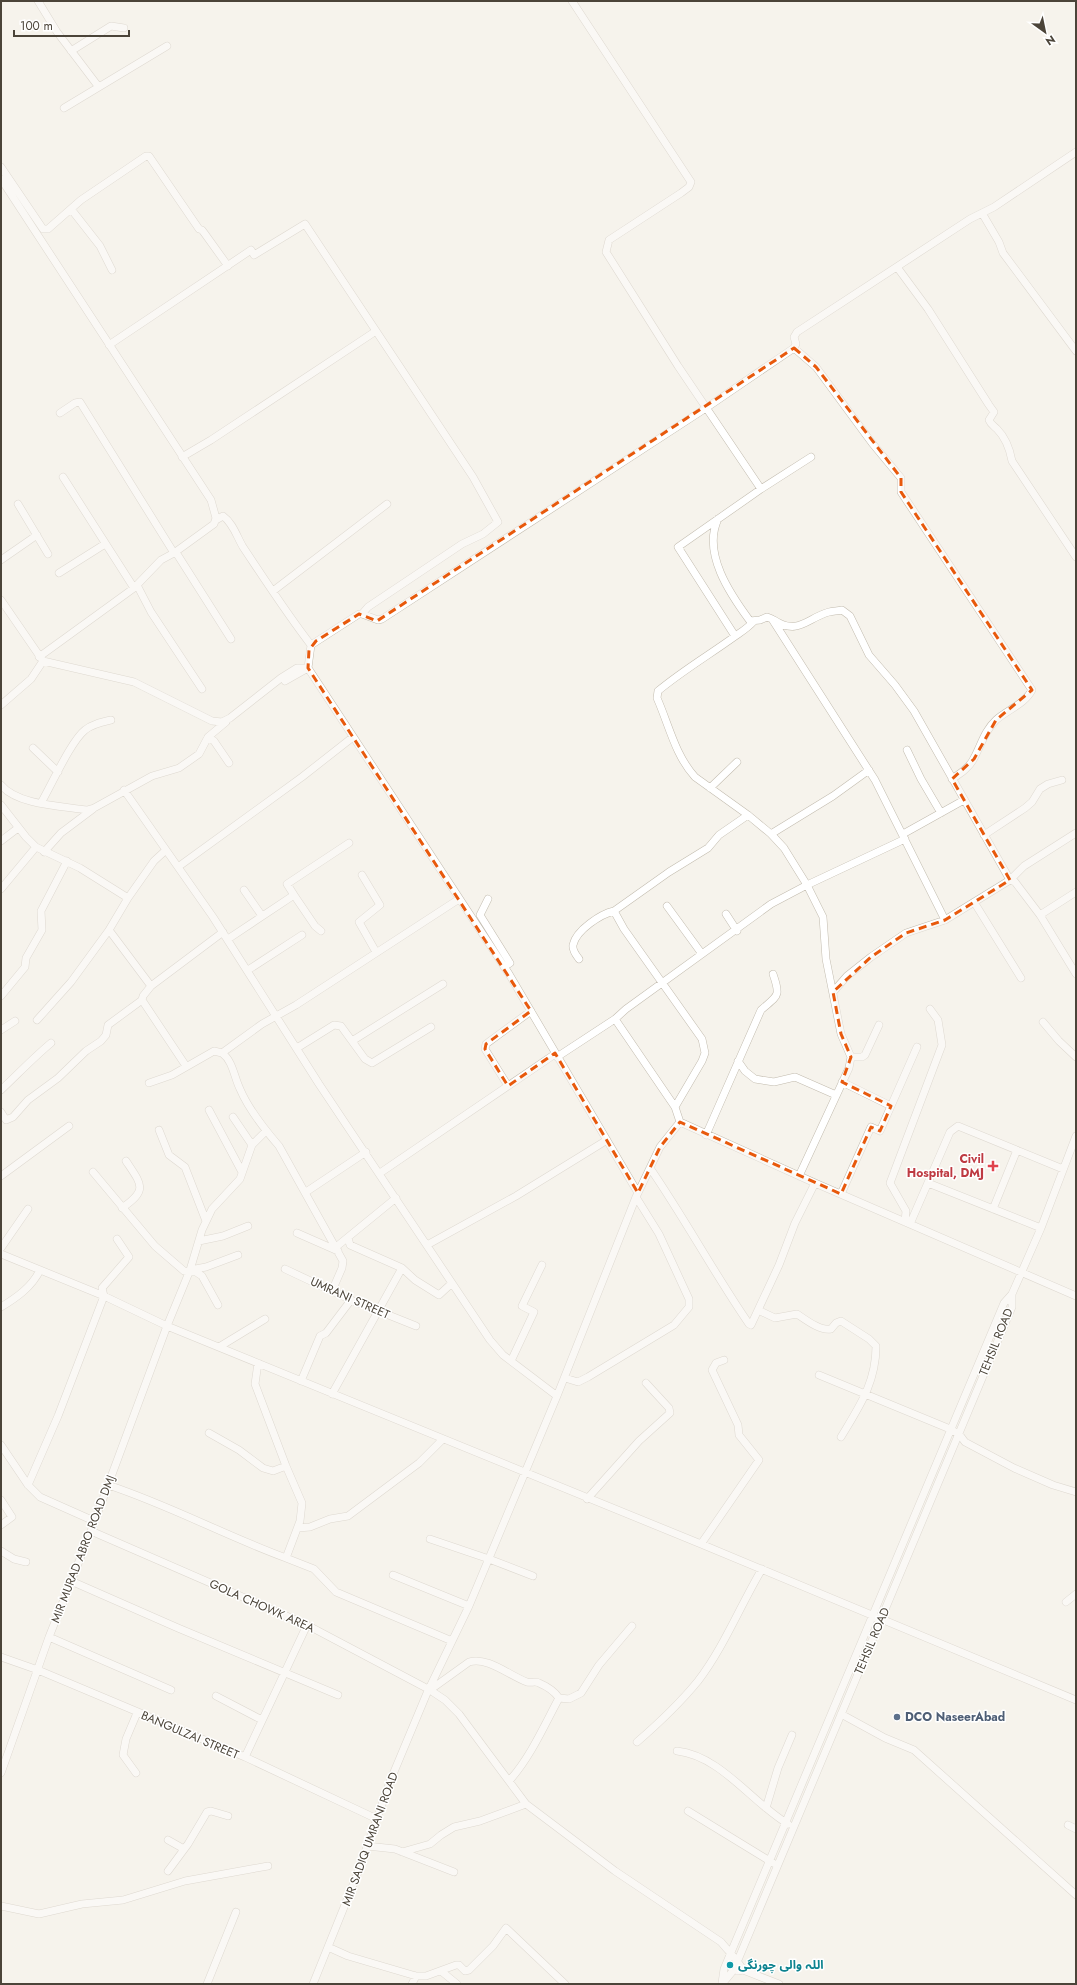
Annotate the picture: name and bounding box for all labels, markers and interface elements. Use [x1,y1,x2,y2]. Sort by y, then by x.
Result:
scale bar [14,12,129,38]
north arrow [1025,12,1065,52]
text: 100 m [20,17,53,35]
text: N [1042,31,1058,49]
place label: Civil Hospital, DMJ [907,1150,984,1182]
marker: Civil Hospital, DMJ [987,1160,999,1172]
street label: UMRANI STREET [307,1272,393,1324]
street label: TEHSIL ROAD [974,1306,1018,1378]
street label: MIR MURAD ABRO ROAD DMJ [46,1472,120,1626]
street label: GOLA CHOWK AREA [207,1575,318,1637]
street label: TEHSIL ROAD [850,1605,894,1677]
street label: BANGULZAI STREET [138,1706,242,1764]
place label: DCO NaseerAbad [905,1708,1005,1726]
marker: DCO NaseerAbad [892,1712,902,1722]
street label: MIR SADIQ UMRANI ROAD [337,1770,403,1908]
place label: اللہ والی چورنگی [738,1956,824,1974]
marker: اللہ والی چورنگی [725,1960,735,1970]

